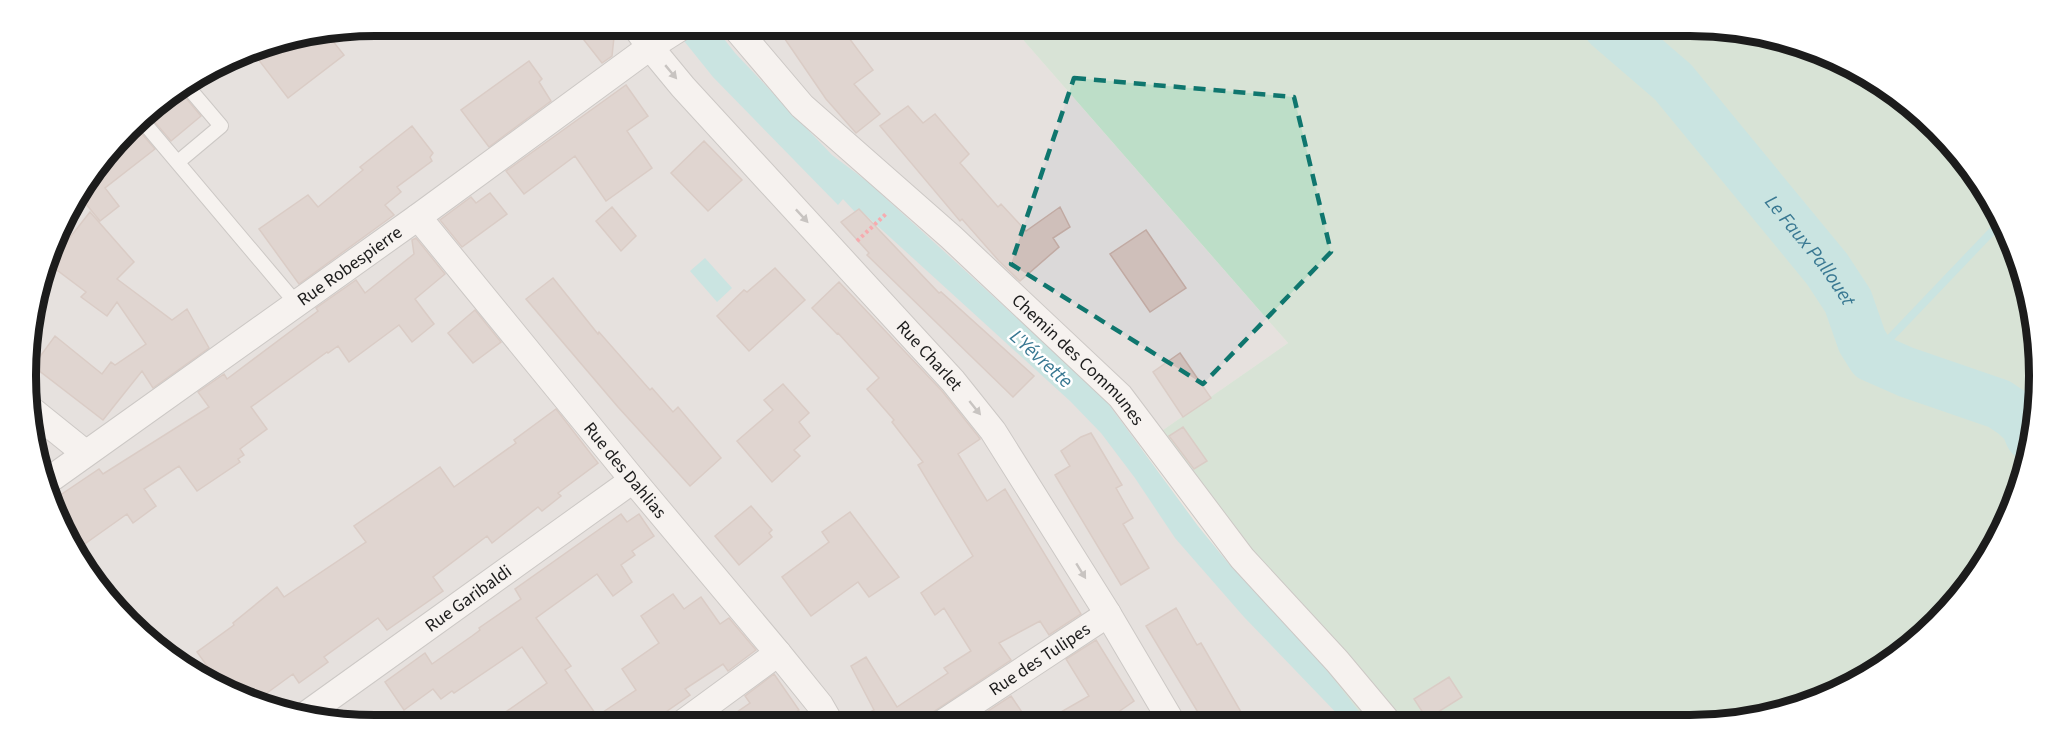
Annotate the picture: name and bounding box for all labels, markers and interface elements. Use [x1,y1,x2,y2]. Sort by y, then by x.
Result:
one-way arrow [664,64,677,79]
water label: Le Faux Pallouet [1758,189,1863,309]
one-way arrow [795,208,808,223]
street label: Rue Robespierre [292,220,407,312]
street label: Chemin des Communes [1006,288,1150,430]
street label: Rue Charlet [891,315,968,396]
water label: L'Yévrette [1003,323,1079,395]
one-way arrow [968,400,981,416]
street label: Rue des Dahlias [578,416,672,524]
street label: Rue Garibaldi [420,559,517,638]
one-way arrow [1076,563,1087,579]
street label: Rue des Tulipes [984,617,1095,702]

